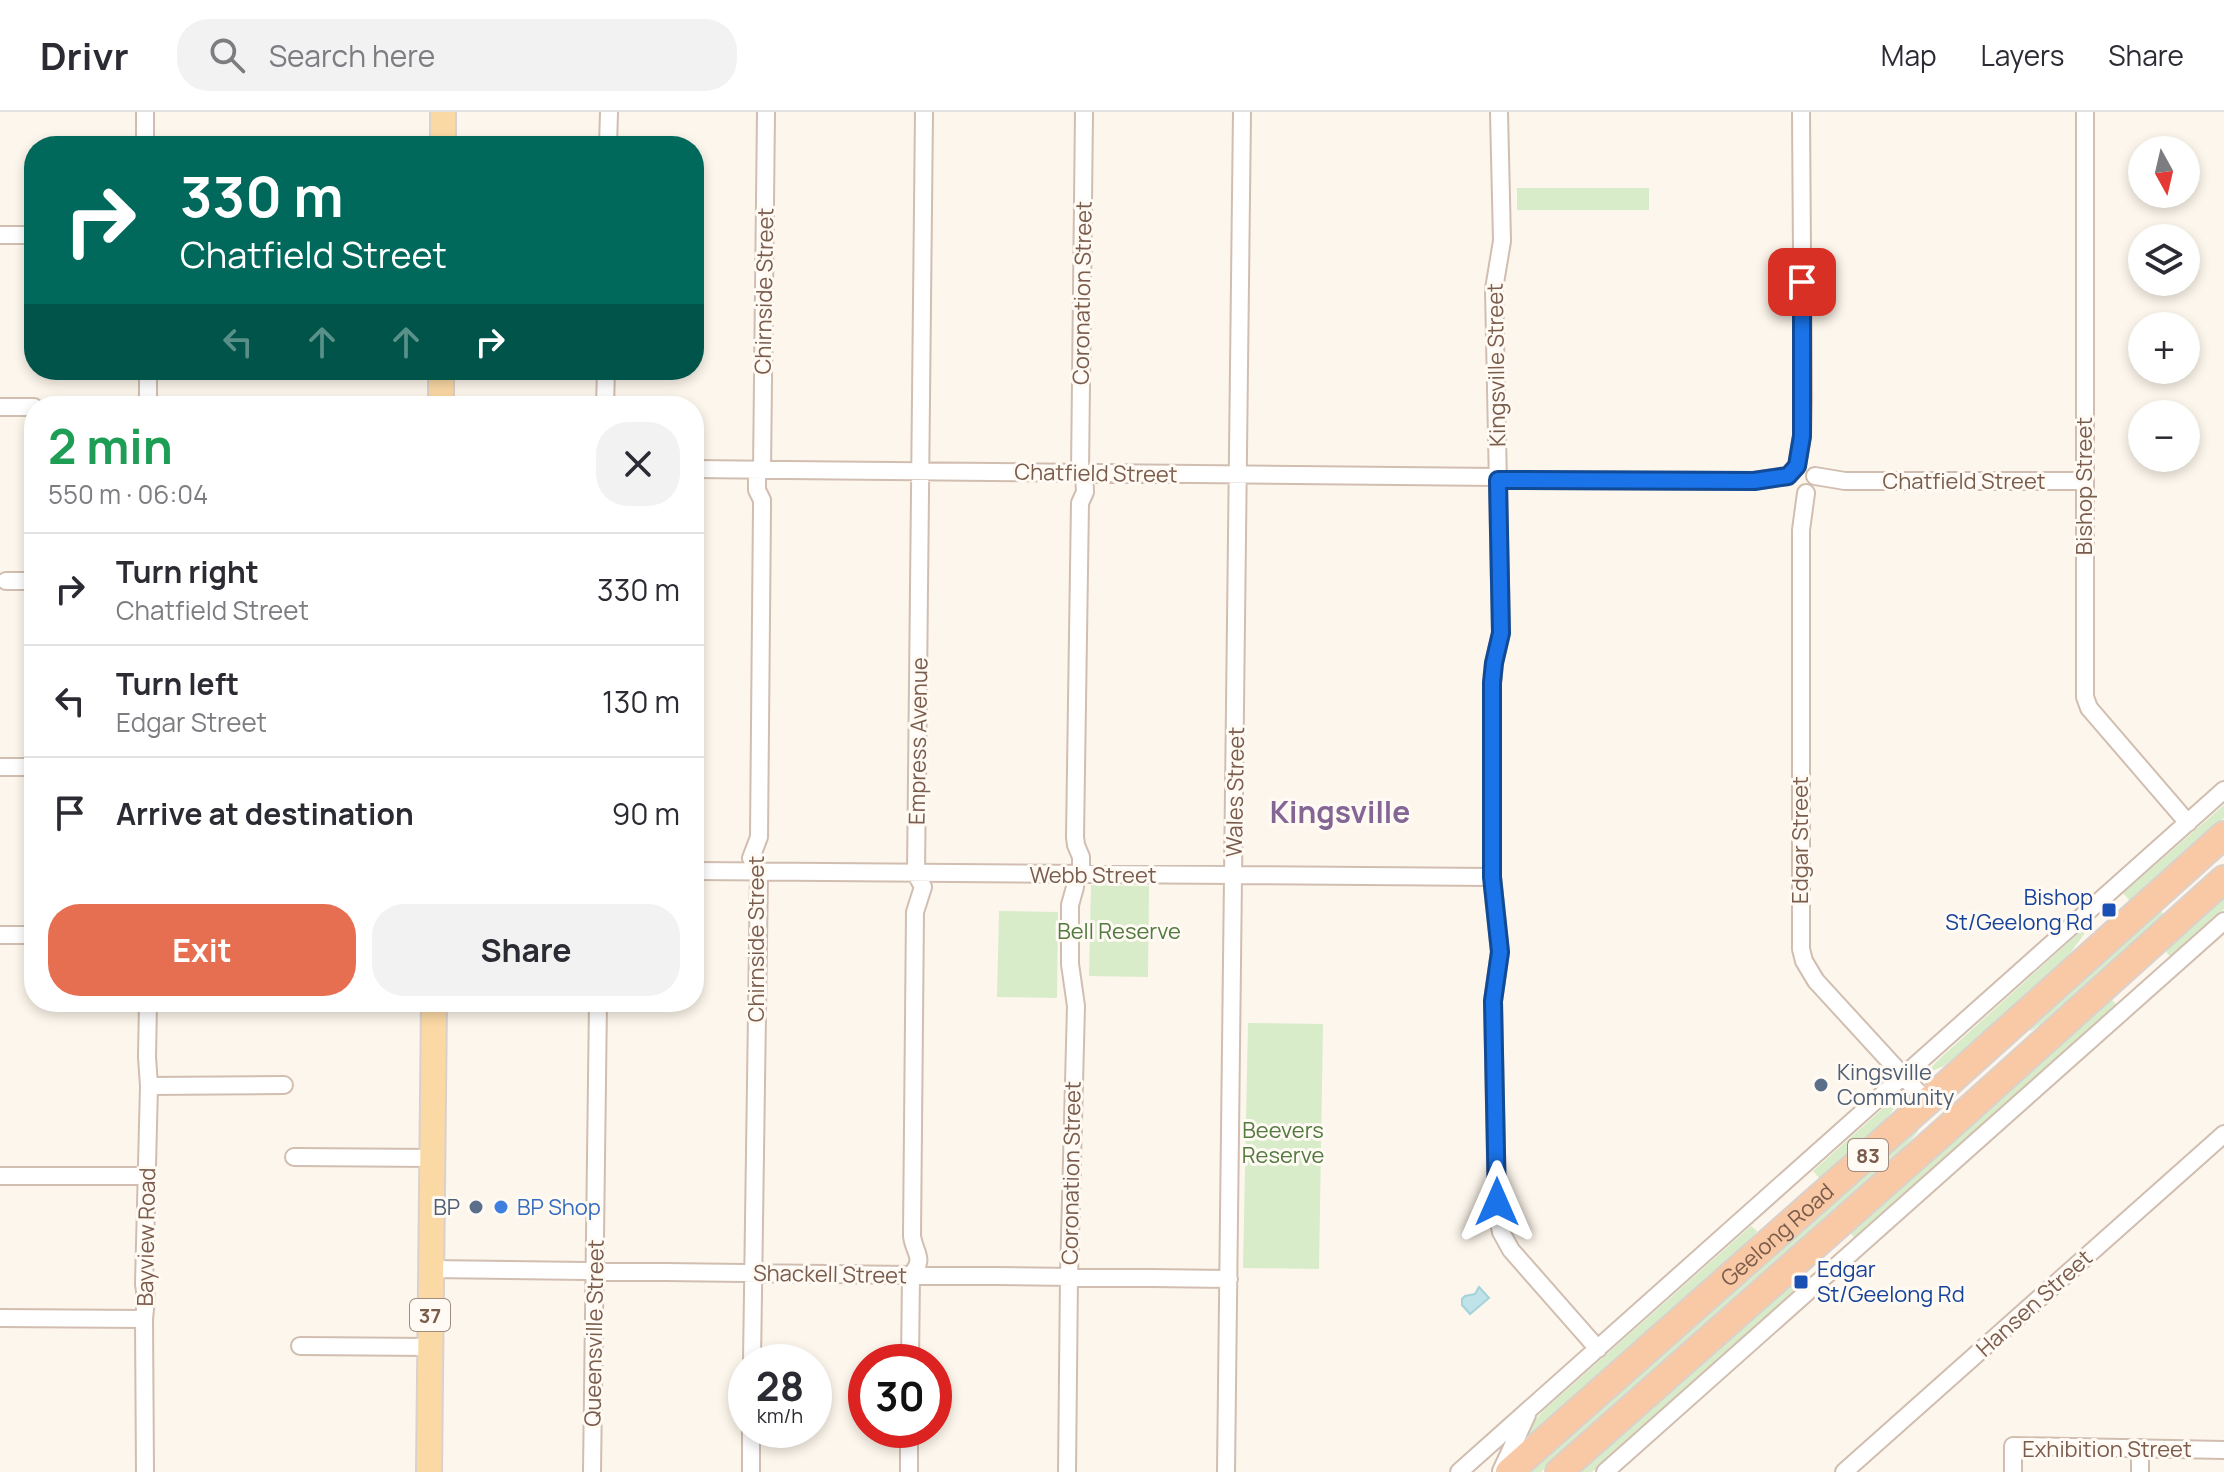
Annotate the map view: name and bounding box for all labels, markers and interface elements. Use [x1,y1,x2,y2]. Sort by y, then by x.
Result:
search box [177,19,737,91]
text: Drivr [40,29,129,81]
icon: search [205,33,249,77]
text: Search here [269,35,435,76]
text: Map [1881,36,1937,74]
text: Layers [1981,36,2064,74]
text: Share [2108,36,2184,74]
north arrow [2128,136,2200,208]
map controls [2128,136,2200,472]
text: 330 m [180,157,344,234]
icon: right [48,168,152,272]
street label: Coronation Street [1065,201,1099,385]
street label: Chirnside Street [748,207,780,375]
button: layers [2128,224,2200,296]
text: Chatfield Street [180,230,447,279]
pin [1768,248,1836,316]
icon: arrive [1780,260,1824,304]
street label: Kingsville Street [1480,283,1512,447]
button: + [2128,312,2200,384]
icon: left [216,320,260,364]
icon: ahead [300,320,344,364]
icon: ahead [384,320,428,364]
icon: right [468,320,512,364]
button: − [2128,400,2200,472]
text: 2 min [48,413,173,478]
street label: Bishop Street [2069,417,2099,555]
button: close [596,422,680,506]
street label: Chatfield Street [1014,457,1178,489]
street label: Chatfield Street [1882,466,2046,496]
text: 550 m · 06:04 [48,476,208,512]
text: Turn right [116,551,259,592]
icon: right [48,567,92,611]
text: 330 m [597,569,680,610]
text: Chatfield Street [116,592,309,628]
street label: Empress Avenue [902,657,934,825]
text: Turn left [116,663,239,704]
icon: left [48,679,92,723]
text: 130 m [602,681,680,722]
text: Edgar Street [116,704,267,740]
street label: Wales Street [1219,726,1251,857]
street label: Edgar Street [1785,776,1815,904]
icon: arrive [48,791,92,835]
district label: Kingsville [1270,791,1410,832]
text: Arrive at destination [116,793,414,834]
text: 90 m [612,793,680,834]
street label: Chirnside Street [741,856,771,1022]
street label: Webb Street [1029,860,1157,890]
place label: Bishop St/Geelong Rd [1945,882,2093,937]
marker: Bishop St/Geelong Rd [2100,901,2118,919]
button: Exit [48,904,356,996]
button: Share [372,904,680,996]
park label: Bell Reserve [1057,916,1181,946]
place label: Kingsville Community [1837,1057,1955,1112]
marker: Kingsville Community [1812,1076,1830,1094]
street label: Coronation Street [1054,1081,1088,1265]
park label: Beevers Reserve [1242,1115,1324,1170]
road number: 83 [1848,1139,1888,1171]
position arrow [1455,1160,1539,1244]
street label: Bayview Road [130,1167,162,1307]
street label: Geelong Road [1714,1176,1840,1293]
place label: BP [433,1192,460,1222]
place label: BP Shop [517,1192,601,1222]
marker: BP [467,1198,485,1216]
marker: BP Shop [492,1198,510,1216]
street label: Queensville Street [577,1239,611,1427]
street label: Hansen Street [1970,1243,2099,1363]
place label: Edgar St/Geelong Rd [1817,1254,1965,1309]
street label: Shackell Street [753,1258,907,1290]
marker: Edgar St/Geelong Rd [1792,1273,1810,1291]
road number: 37 [410,1299,450,1331]
speed limit sign: 30 [848,1344,952,1448]
text: 28 [756,1358,804,1413]
text: km/h [757,1402,803,1429]
street label: Exhibition Street [2022,1434,2192,1464]

